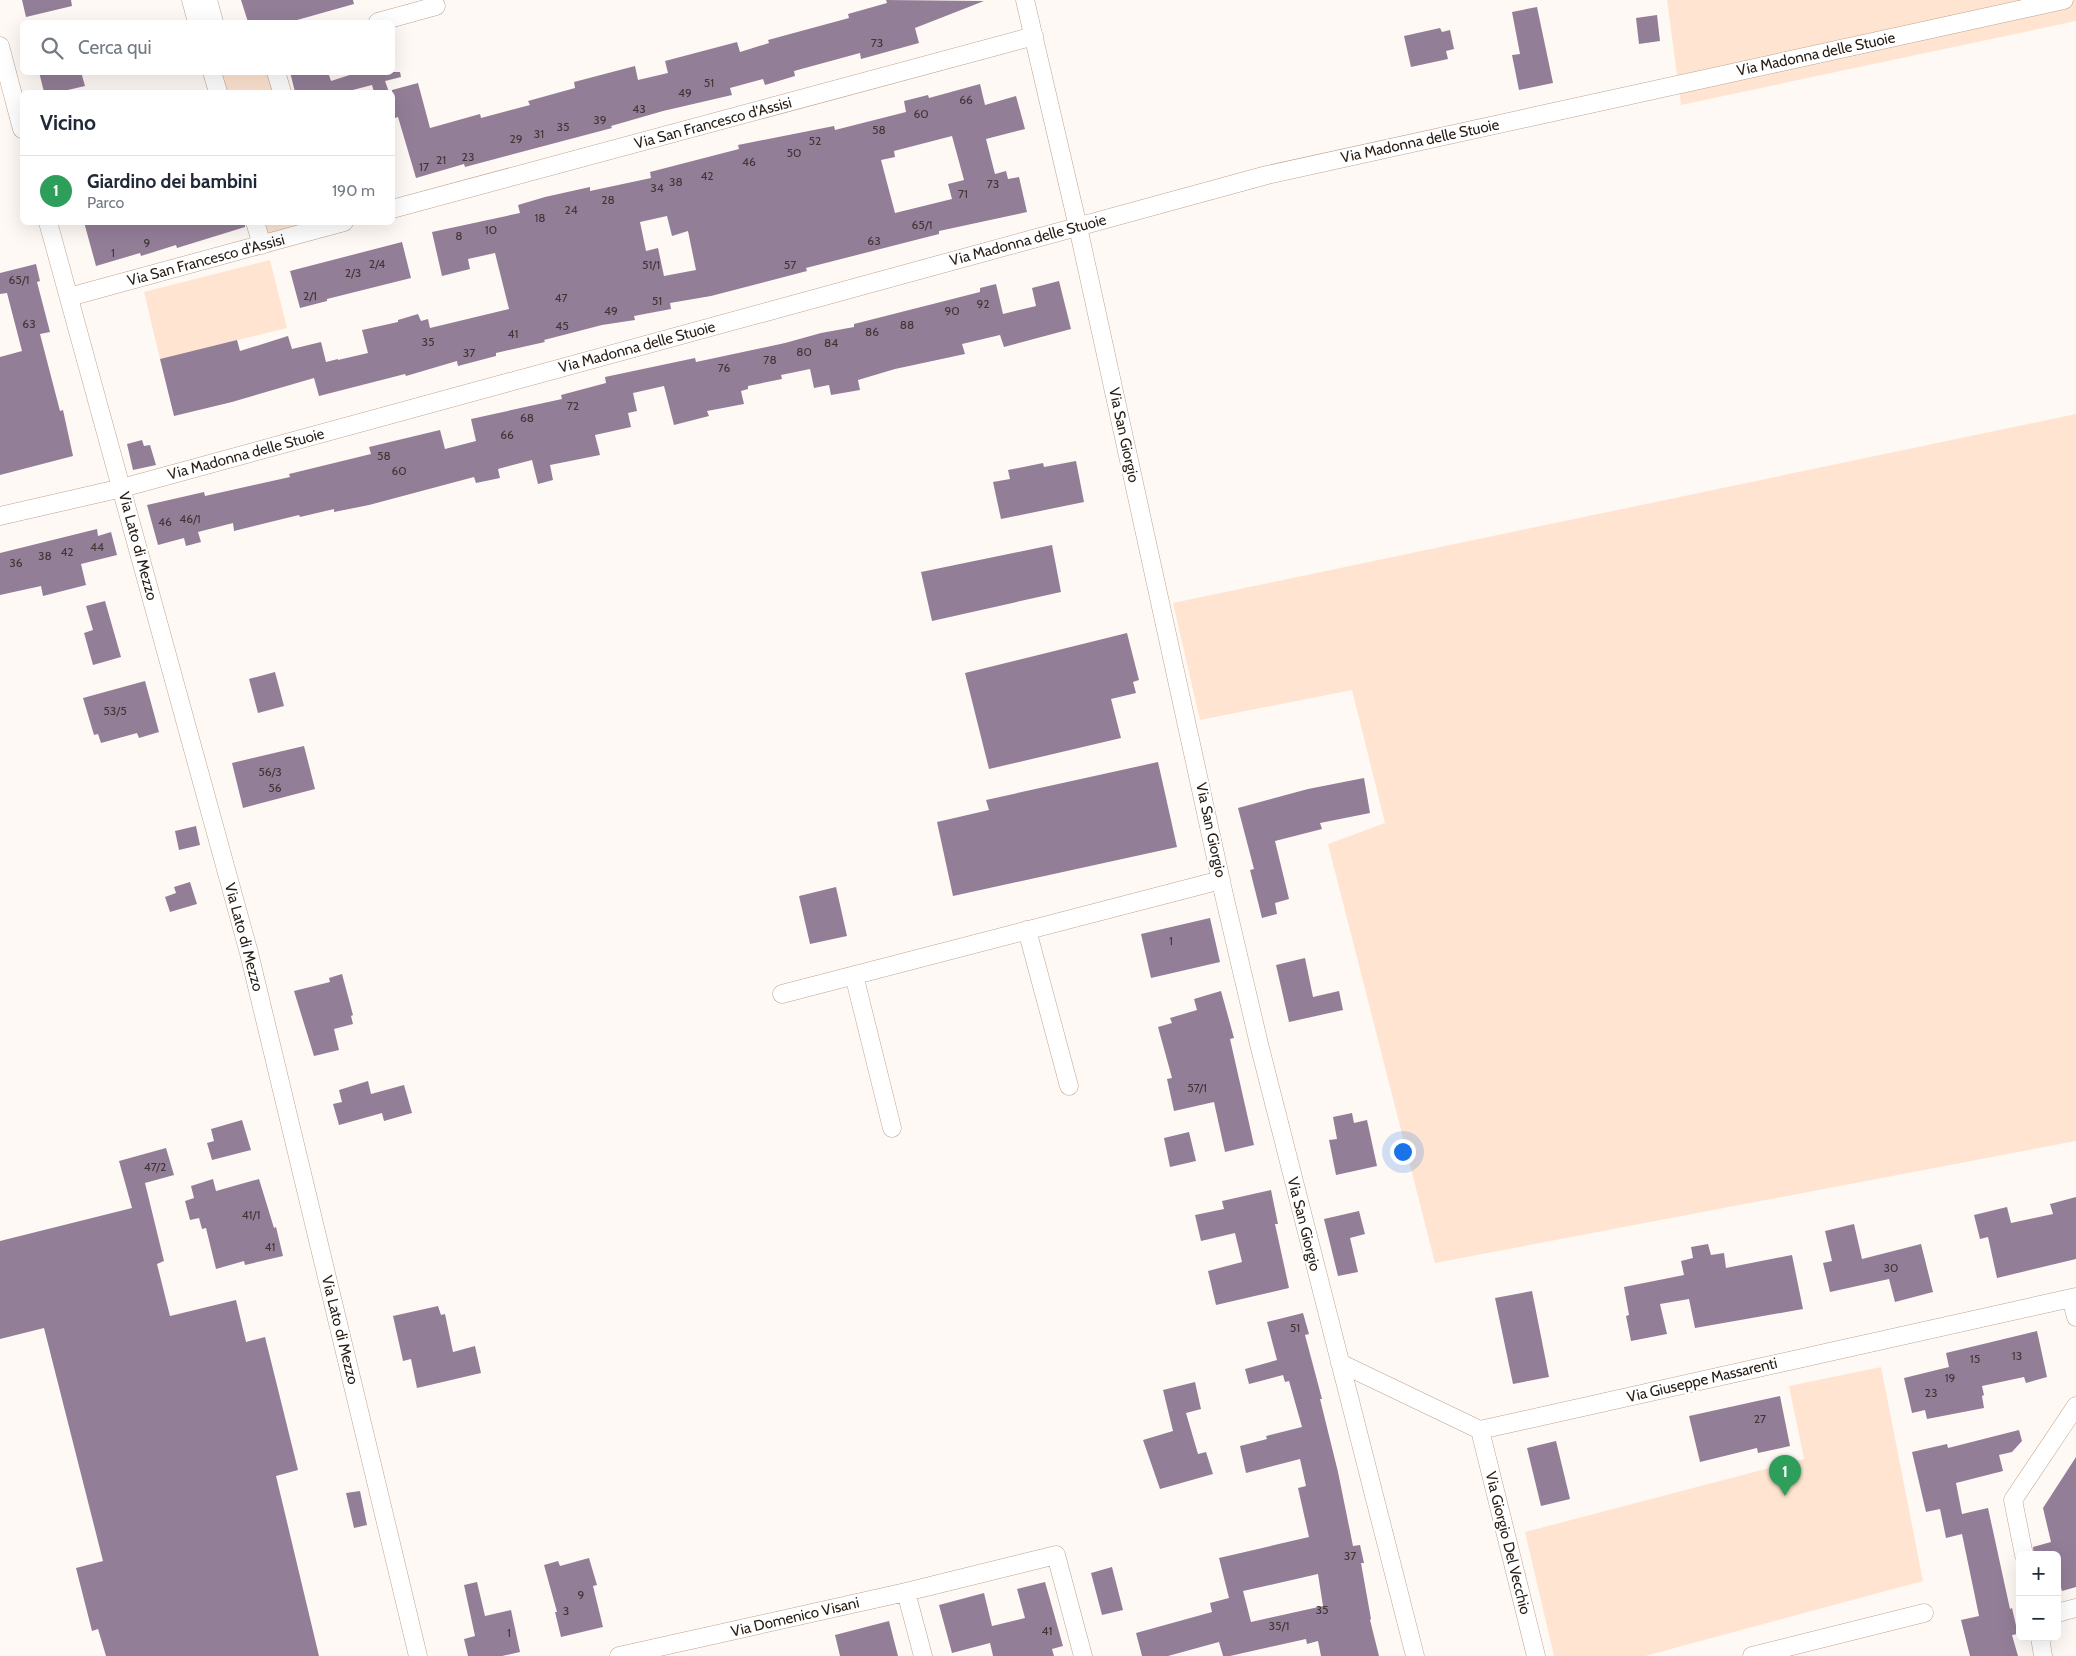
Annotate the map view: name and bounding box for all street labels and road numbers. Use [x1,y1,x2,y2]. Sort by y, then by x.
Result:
street label: Via Madonna delle Stuoie [1735,28,1897,80]
street label: Via San Francesco d'Assisi [632,93,794,153]
street label: Via Madonna delle Stuoie [1339,115,1501,167]
street label: Via Madonna delle Stuoie [948,210,1109,270]
street label: Via San Francesco d'Assisi [125,230,287,290]
street label: Via Madonna delle Stuoie [557,317,718,377]
street label: Via San Giorgio [1105,386,1143,484]
street label: Via Madonna delle Stuoie [166,424,327,484]
street label: Via Lato di Mezzo [115,490,161,602]
street label: Via San Giorgio [1192,781,1230,879]
street label: Via Lato di Mezzo [221,881,267,993]
street label: Via San Giorgio [1284,1175,1324,1273]
street label: Via Lato di Mezzo [318,1274,362,1386]
street label: Via Giuseppe Massarenti [1625,1354,1779,1406]
street label: Via Giorgio Del Vecchio [1482,1470,1534,1616]
street label: Via Domenico Visani [729,1593,861,1641]

